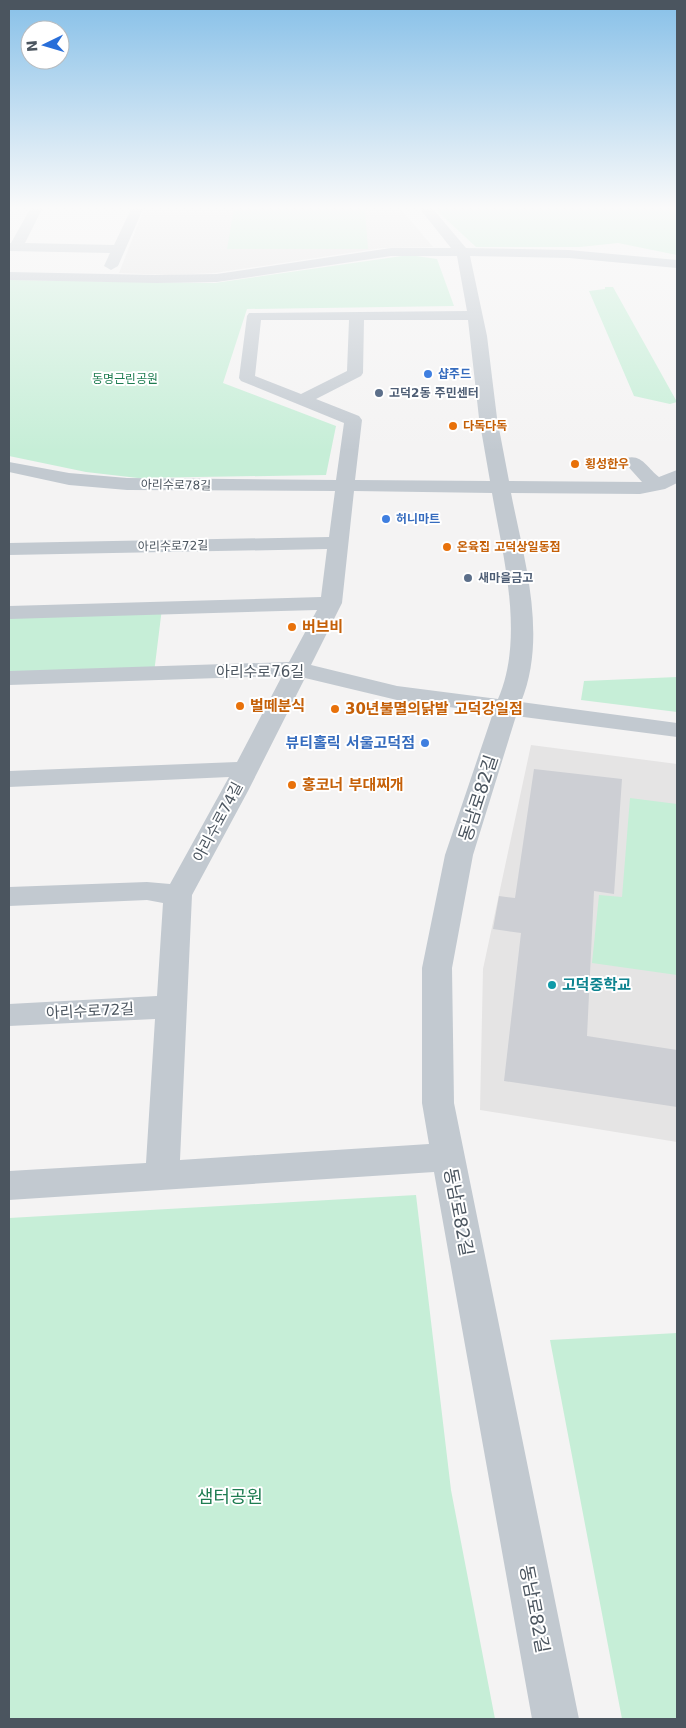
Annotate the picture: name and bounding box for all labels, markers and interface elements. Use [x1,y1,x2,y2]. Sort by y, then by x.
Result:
north arrow [20,20,70,70]
text: N [24,40,41,53]
place label: 샵주드 [438,367,471,381]
marker: 샵주드 [422,368,434,380]
park label: 동명근린공원 [92,372,158,386]
place label: 고덕2동 주민센터 [389,386,479,400]
marker: 고덕2동 주민센터 [373,387,385,399]
place label: 다독다독 [463,419,507,433]
marker: 다독다독 [447,420,459,432]
place label: 횡성한우 [585,457,629,471]
marker: 횡성한우 [569,458,581,470]
street label: 아리수로78길 [141,477,211,493]
place label: 허니마트 [396,512,440,526]
marker: 허니마트 [380,513,392,525]
street label: 아리수로72길 [138,538,208,554]
place label: 온육집 고덕상일동점 [457,540,561,554]
marker: 온육집 고덕상일동점 [441,541,453,553]
place label: 새마을금고 [478,571,533,585]
marker: 새마을금고 [462,572,474,584]
place label: 버브비 [302,618,343,636]
marker: 버브비 [286,621,298,633]
street label: 아리수로76길 [216,663,304,681]
place label: 벌떼분식 [250,697,305,715]
marker: 벌떼분식 [234,700,246,712]
place label: 30년불멸의닭발 고덕강일점 [345,700,523,718]
marker: 30년불멸의닭발 고덕강일점 [329,703,341,715]
place label: 뷰티홀릭 서울고덕점 [286,734,415,752]
marker: 뷰티홀릭 서울고덕점 [419,737,431,749]
street label: 동남로82길 [454,752,502,844]
place label: 홍코너 부대찌개 [302,776,404,794]
street label: 아리수로74길 [189,779,247,865]
marker: 홍코너 부대찌개 [286,779,298,791]
place label: 고덕중학교 [562,976,631,994]
marker: 고덕중학교 [546,979,558,991]
street label: 아리수로72길 [46,1000,134,1022]
street label: 동남로82길 [440,1166,478,1258]
park label: 샘터공원 [197,1486,263,1507]
street label: 동남로82길 [516,1563,554,1655]

